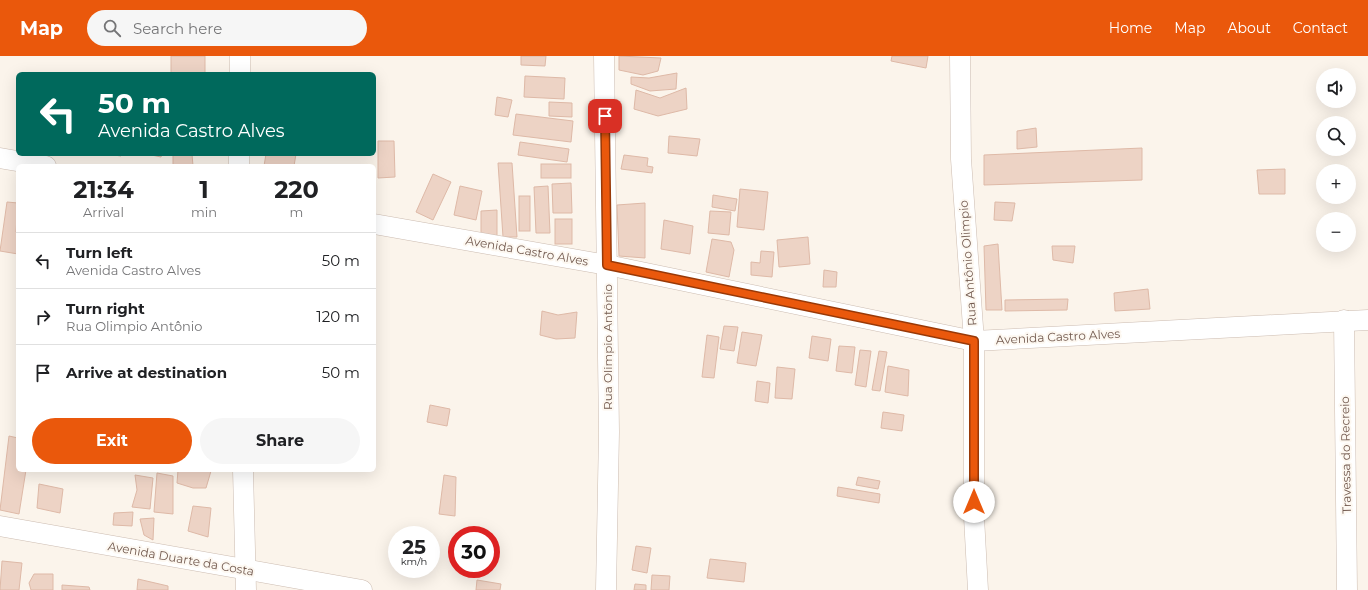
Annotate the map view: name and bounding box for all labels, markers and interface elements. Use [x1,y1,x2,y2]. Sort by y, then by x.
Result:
search box [87,10,367,46]
text: Map [20,17,63,40]
icon: search [101,17,123,39]
text: Search here [133,19,222,38]
text: Home [1109,19,1152,37]
text: Map [1174,19,1205,37]
text: About [1227,19,1271,37]
text: Contact [1293,19,1348,37]
map controls [1316,68,1356,252]
button: sound [1316,68,1356,108]
text: 50 m [98,86,171,120]
icon: left [32,88,84,140]
pin [588,99,622,133]
icon: arrive [594,105,616,127]
button: search [1316,116,1356,156]
text: Avenida Castro Alves [98,120,285,142]
button: + [1316,164,1356,204]
text: 21:34 [73,175,134,204]
text: 1 [199,175,209,204]
text: 220 [274,175,319,204]
street label: Rua Antônio Olimpio [956,200,979,326]
text: Arrival [83,204,124,220]
text: min [191,204,217,220]
text: m [290,204,303,220]
button: − [1316,212,1356,252]
street label: Avenida Castro Alves [465,232,590,269]
text: Turn left [66,243,133,262]
icon: left [32,250,54,272]
text: 50 m [322,251,360,270]
text: Avenida Castro Alves [66,262,201,278]
street label: Rua Olimpio Antônio [600,284,615,410]
text: Turn right [66,299,145,318]
icon: right [32,306,54,328]
text: 120 m [316,307,360,326]
text: Rua Olimpio Antônio [66,318,203,334]
street label: Avenida Castro Alves [995,326,1121,347]
icon: arrive [32,362,54,384]
text: Arrive at destination [66,363,227,382]
text: 50 m [322,363,360,382]
street label: Travessa do Recreio [1337,396,1354,514]
button: Exit [32,418,192,464]
button: Share [200,418,360,464]
position arrow [953,481,995,523]
speed limit sign: 30 [448,526,500,578]
text: 25 [402,535,426,559]
street label: Avenida Duarte da Costa [107,538,255,579]
text: km/h [401,555,427,568]

